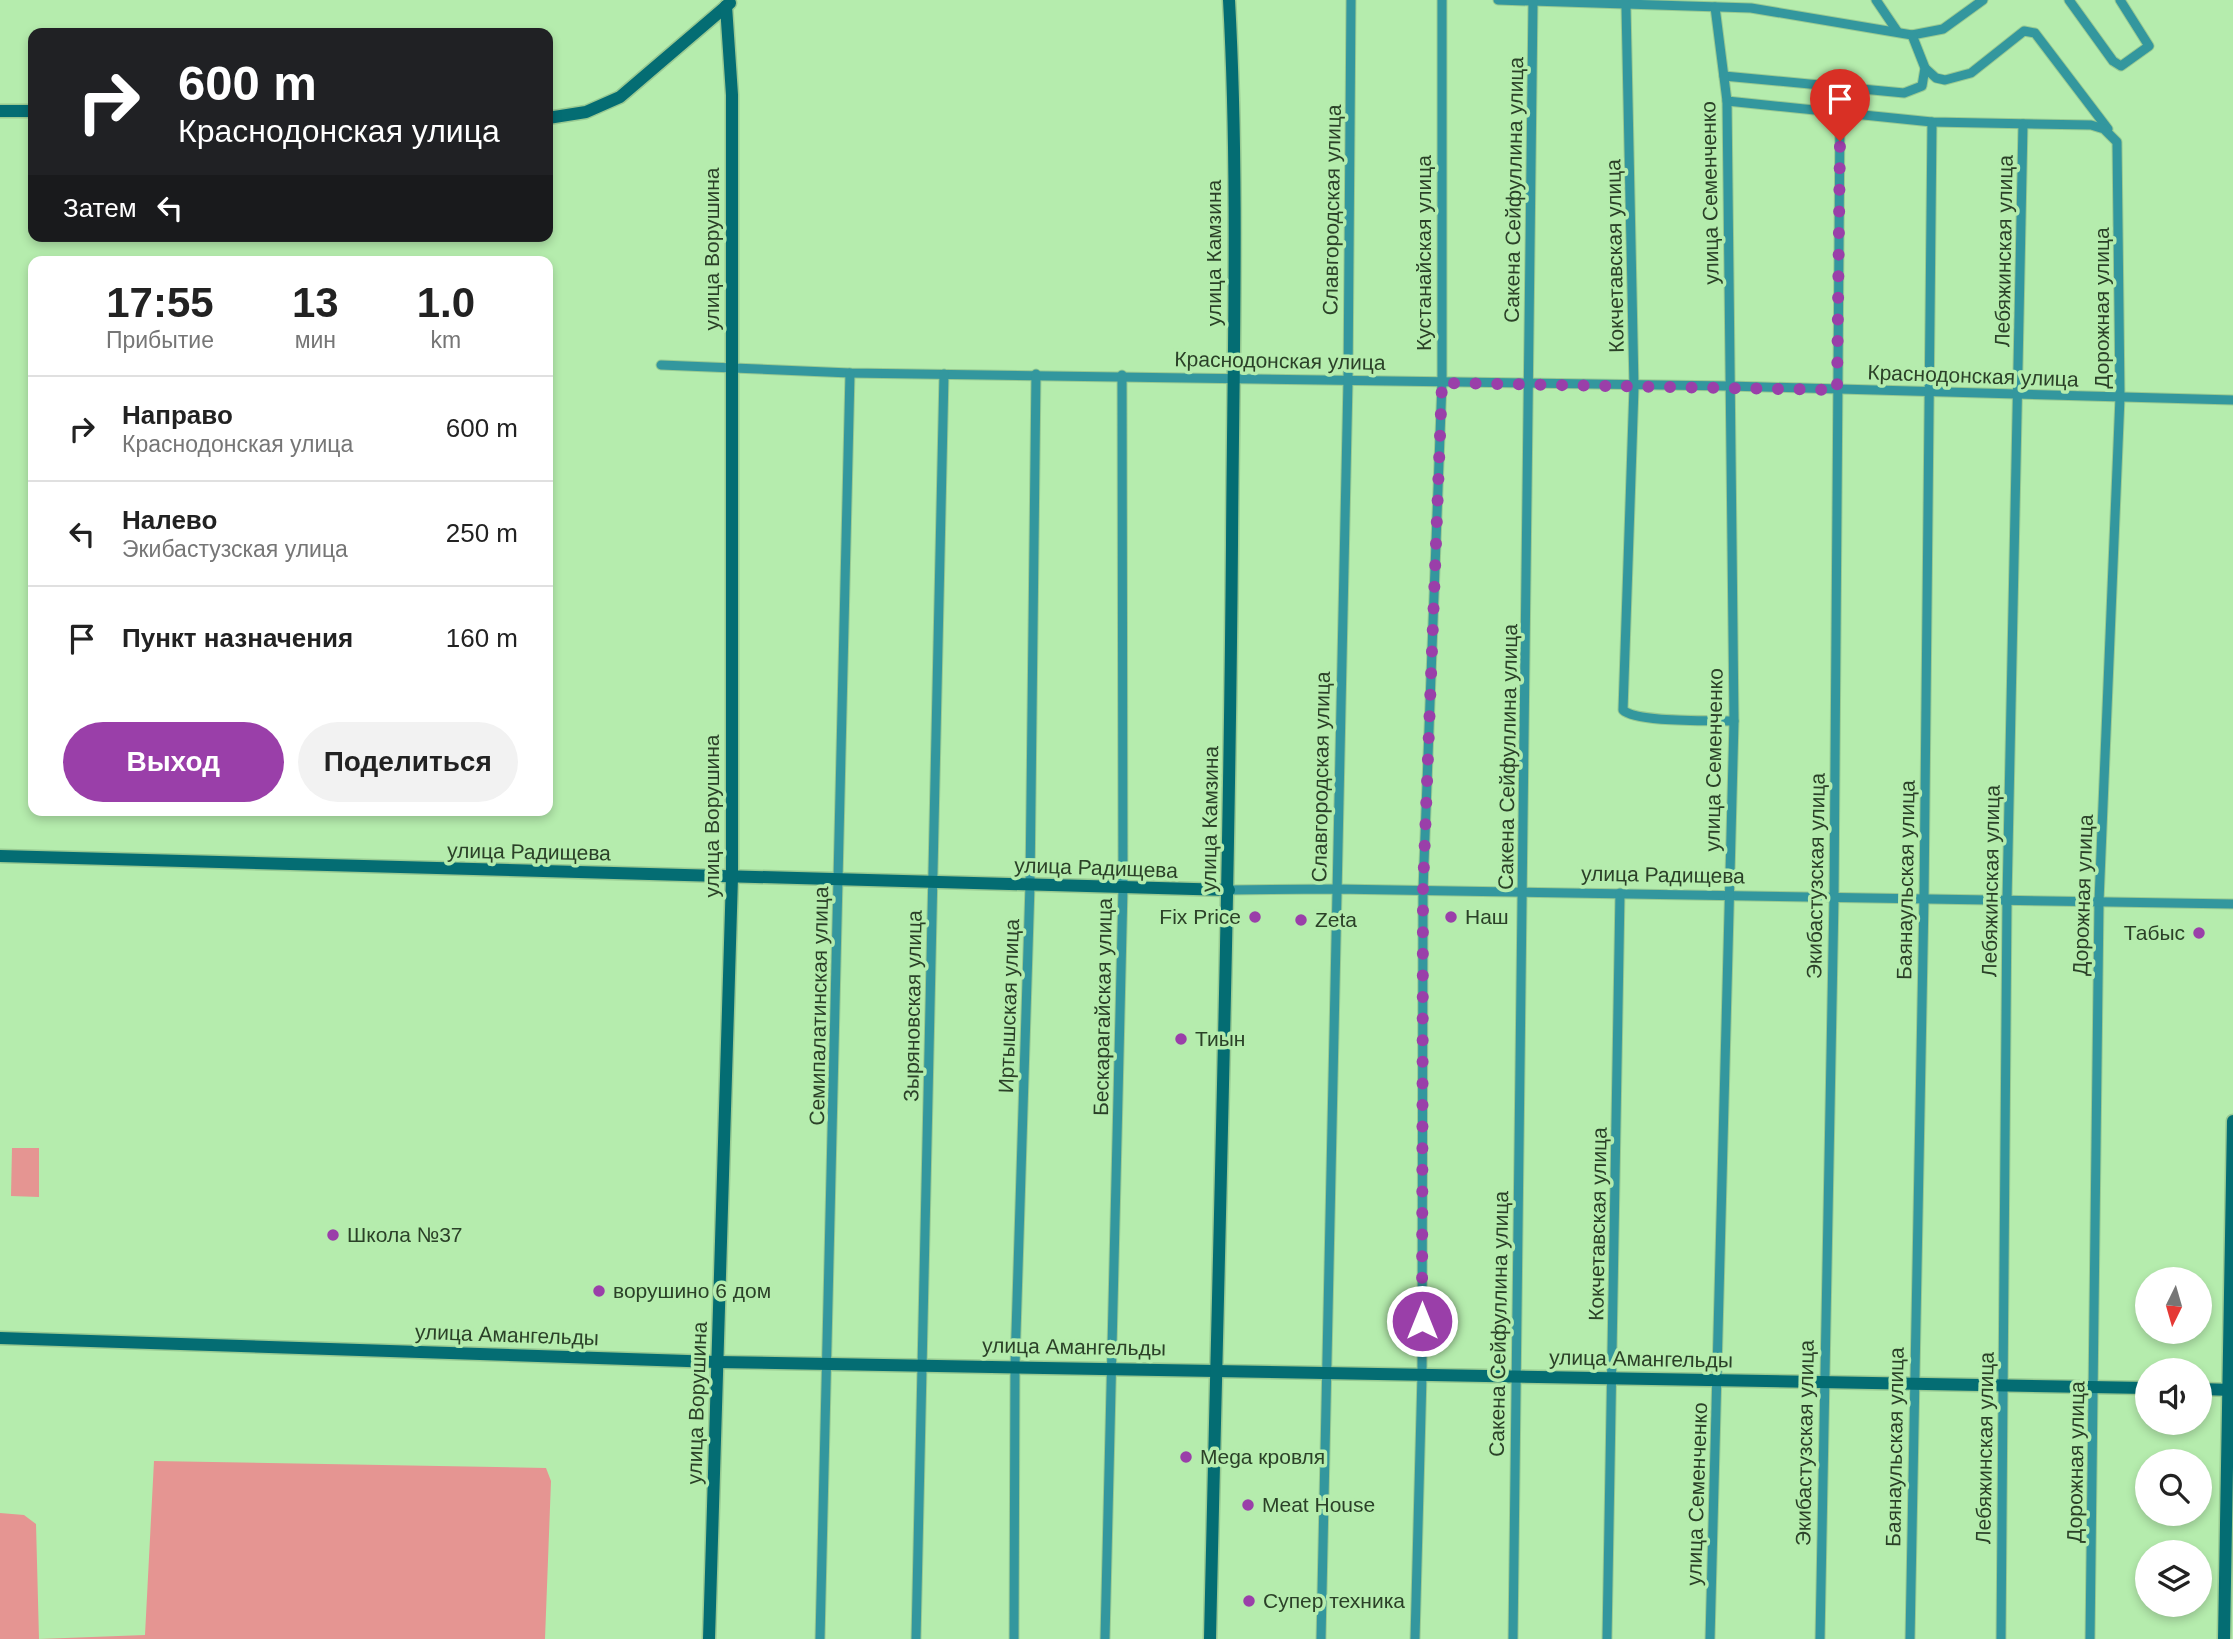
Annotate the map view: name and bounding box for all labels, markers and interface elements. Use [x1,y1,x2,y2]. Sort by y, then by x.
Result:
icon: right [63,56,154,147]
text: 600 m [178,56,317,110]
street label: Сакена Сейфуллина улица [1500,56,1527,323]
pin [1810,69,1870,141]
icon: arrive [1821,80,1859,118]
street label: улица Семенченко [1696,101,1723,285]
street label: Славгородская улица [1318,104,1345,316]
text: Краснодонская улица [178,113,500,149]
street label: Лебяжинская улица [1990,154,2017,347]
street label: Кустанайская улица [1412,155,1435,351]
street label: Кокчетавская улица [1601,159,1628,353]
street label: улица Ворушина [700,167,723,331]
street label: улица Камзина [1202,180,1225,326]
icon: left [151,189,189,227]
text: Затем [63,193,137,223]
street label: Дорожная улица [2090,227,2113,389]
text: 17:55 [106,279,214,326]
text: 13 [292,279,339,326]
text: 1.0 [417,279,475,326]
text: Прибытие [106,327,214,353]
text: мин [295,327,336,353]
text: km [431,327,461,353]
street label: Краснодонская улица [1174,347,1386,374]
street label: Краснодонская улица [1867,360,2079,391]
text: Направо [122,400,233,430]
icon: right [63,410,101,448]
text: 600 m [446,413,518,443]
text: Краснодонская улица [122,431,353,457]
text: Налево [122,505,217,535]
icon: left [63,515,101,553]
text: 250 m [446,518,518,548]
text: Экибастузская улица [122,536,348,562]
icon: arrive [63,620,101,658]
text: Пункт назначения [122,623,353,653]
text: 160 m [446,623,518,653]
street label: Сакена Сейфуллина улица [1494,623,1521,890]
street label: улица Семенченко [1700,668,1727,852]
street label: Славгородская улица [1307,671,1334,883]
button: Выход [63,722,284,802]
button: Поделиться [298,722,518,802]
street label: улица Ворушина [700,734,723,898]
street label: улица Камзина [1197,745,1222,892]
street label: Экибастузская улица [1802,772,1829,979]
street label: Баянаульская улица [1892,780,1919,980]
street label: Лебяжинская улица [1977,784,2004,977]
street label: Дорожная улица [2068,814,2097,976]
street label: улица Радищева [447,839,611,864]
street label: улица Радищева [1014,853,1179,882]
street label: улица Радищева [1581,862,1745,887]
street label: Семипалатинская улица [805,886,832,1126]
street label: Бескарагайская улица [1089,897,1116,1116]
place label: Fix Price [1159,905,1241,928]
place label: Наш [1465,905,1509,928]
place label: Zeta [1315,908,1357,931]
marker: Fix Price [1247,909,1263,925]
marker: Наш [1443,909,1459,925]
street label: Зыряновская улица [899,910,926,1102]
marker: Zeta [1293,912,1309,928]
street label: Иртышская улица [994,918,1023,1094]
place label: Табыс [2124,921,2185,944]
marker: Табыс [2191,925,2207,941]
place label: Тиын [1195,1027,1245,1050]
marker: Тиын [1173,1031,1189,1047]
street label: Кокчетавская улица [1584,1127,1611,1321]
street label: Сакена Сейфуллина улица [1485,1190,1512,1457]
place label: Школа №37 [347,1223,463,1246]
marker: Школа №37 [325,1227,341,1243]
north arrow [2135,1267,2212,1344]
map controls [2135,1267,2212,1617]
place label: ворушино 6 дом [613,1279,771,1302]
marker: ворушино 6 дом [591,1283,607,1299]
position arrow [1385,1284,1459,1358]
street label: улица Амангельды [415,1320,599,1349]
street label: улица Ворушина [682,1321,711,1485]
street label: улица Амангельды [982,1333,1166,1360]
street label: Экибастузская улица [1791,1339,1818,1546]
street label: улица Амангельды [1549,1345,1733,1372]
street label: Баянаульская улица [1881,1347,1908,1547]
street label: Лебяжинская улица [1971,1351,1998,1544]
button: sound [2135,1358,2212,1435]
street label: Дорожная улица [2063,1381,2088,1543]
street label: улица Семенченко [1682,1402,1711,1586]
place label: Mega кровля [1200,1445,1325,1468]
marker: Mega кровля [1178,1449,1194,1465]
button: search [2135,1449,2212,1526]
place label: Meat House [1262,1493,1375,1516]
marker: Meat House [1240,1497,1256,1513]
button: layers [2135,1540,2212,1617]
place label: Супер техника [1263,1589,1405,1612]
marker: Супер техника [1241,1593,1257,1609]

